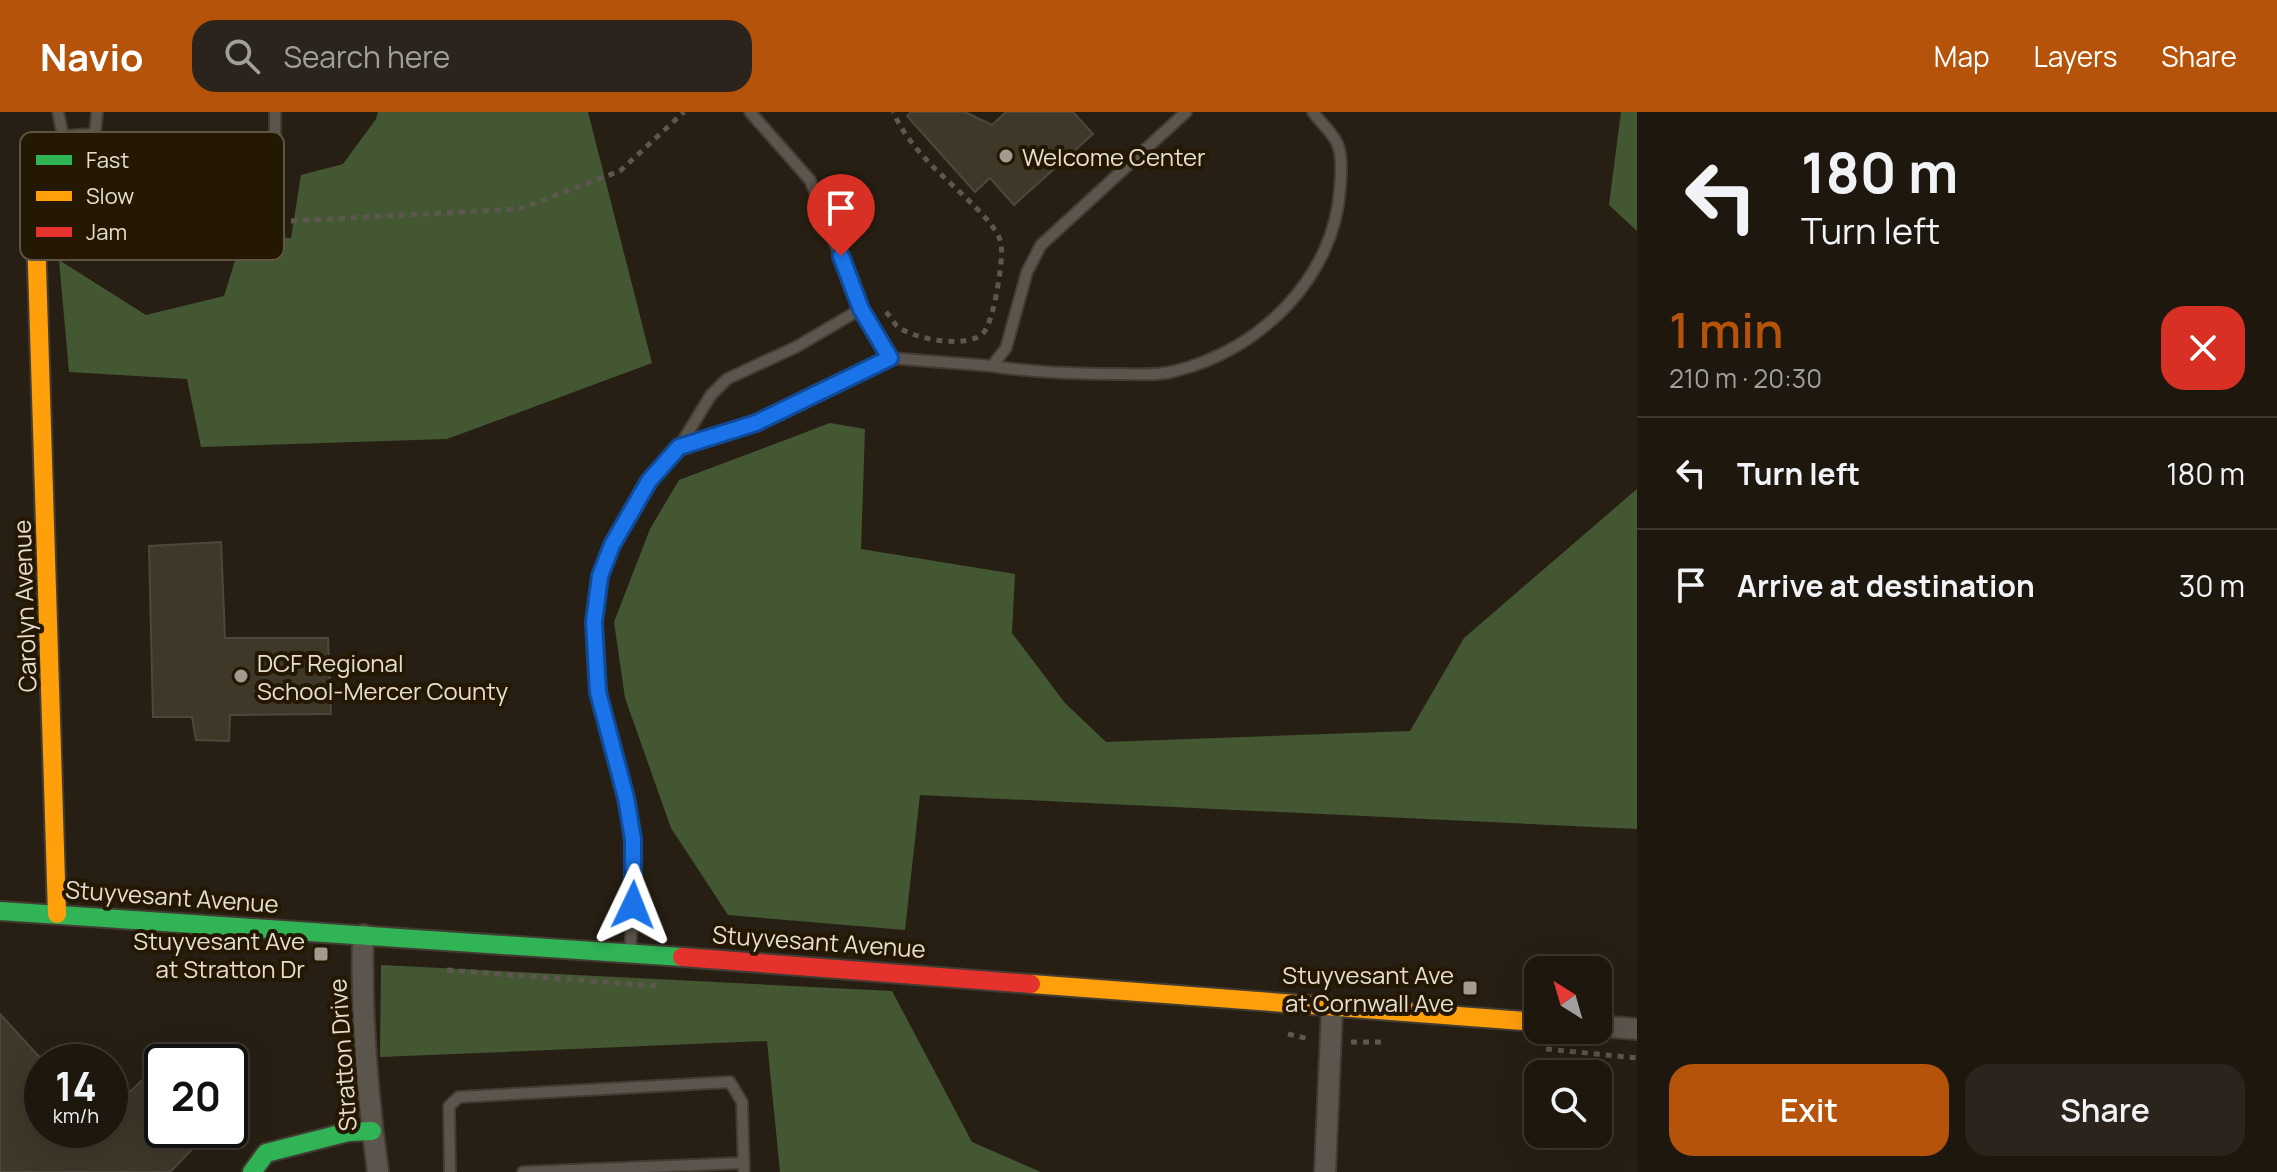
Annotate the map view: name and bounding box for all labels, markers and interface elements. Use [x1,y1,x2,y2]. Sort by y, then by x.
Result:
search box [192,20,752,92]
text: Navio [40,30,144,82]
icon: search [220,34,264,78]
text: Search here [284,36,450,77]
text: Map [1934,37,1990,75]
text: Layers [2034,37,2117,75]
text: Share [2161,37,2237,75]
legend [20,132,284,260]
text: 180 m [1801,133,1958,210]
place label: Welcome Center [1022,140,1206,173]
icon: left [1669,144,1773,248]
text: Fast [86,145,129,175]
marker: Welcome Center [997,147,1015,165]
pin [807,174,875,256]
text: Slow [86,181,134,211]
icon: arrive [819,186,863,230]
text: Turn left [1801,206,1940,255]
text: Jam [86,217,127,247]
text: 1 min [1669,297,1783,362]
button: close [2161,306,2245,390]
text: 210 m · 20:30 [1669,360,1822,396]
icon: left [1669,451,1713,495]
text: Turn left [1737,453,1860,494]
text: 180 m [2166,453,2245,494]
street label: Carolyn Avenue [4,519,44,693]
icon: arrive [1669,563,1713,607]
text: Arrive at destination [1737,565,2035,606]
text: 30 m [2179,565,2245,606]
place label: DCF Regional School-Mercer County [257,646,509,707]
marker: DCF Regional School-Mercer County [232,667,250,685]
position arrow [591,863,675,947]
street label: Stuyvesant Avenue [64,872,280,920]
street label: Stuyvesant Avenue [711,917,927,965]
place label: Stuyvesant Ave at Stratton Dr [133,924,305,985]
marker: Stuyvesant Ave at Stratton Dr [312,945,330,963]
north arrow [1524,956,1612,1044]
map controls [1524,956,1612,1148]
place label: Stuyvesant Ave at Cornwall Ave [1282,958,1454,1019]
street label: Stratton Drive [320,977,364,1133]
marker: Stuyvesant Ave at Cornwall Ave [1461,979,1479,997]
speed limit sign: 20 [144,1044,248,1148]
text: 14 [55,1058,97,1113]
button: search [1524,1060,1612,1148]
button: Exit [1669,1064,1949,1156]
button: Share [1965,1064,2245,1156]
text: km/h [53,1102,99,1129]

